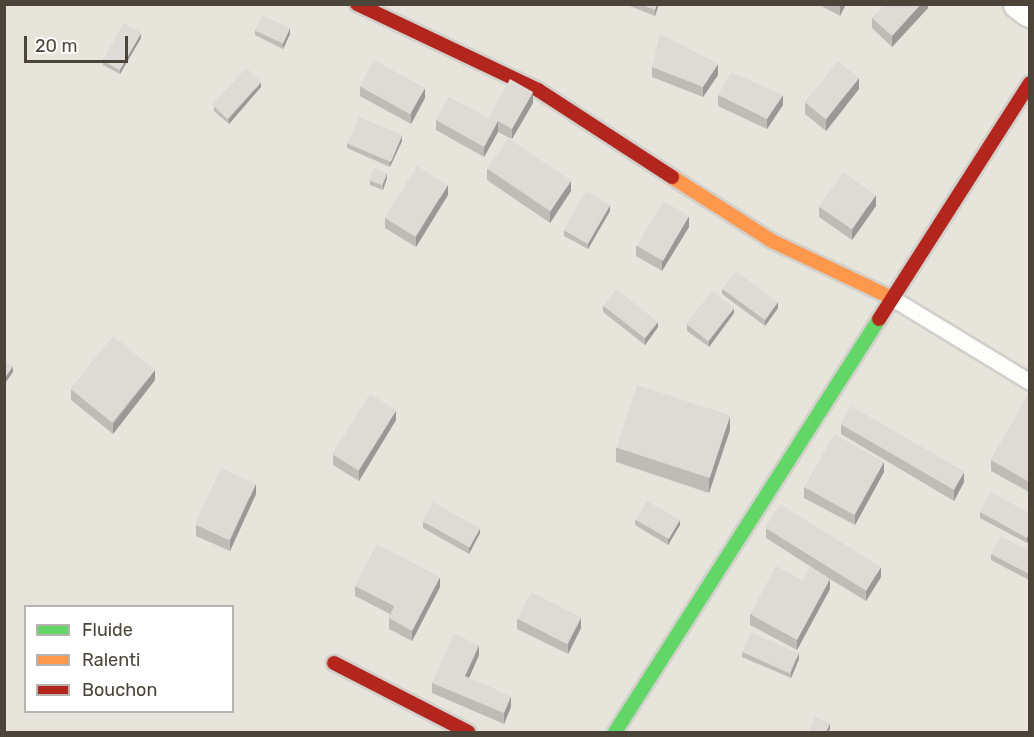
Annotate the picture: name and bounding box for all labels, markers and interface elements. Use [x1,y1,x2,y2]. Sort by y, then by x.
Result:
scale bar [27,24,130,62]
text: 20 m [35,35,77,57]
legend [24,605,234,713]
text: Fluide [82,619,133,641]
text: Ralenti [82,649,140,671]
text: Bouchon [82,679,157,701]

